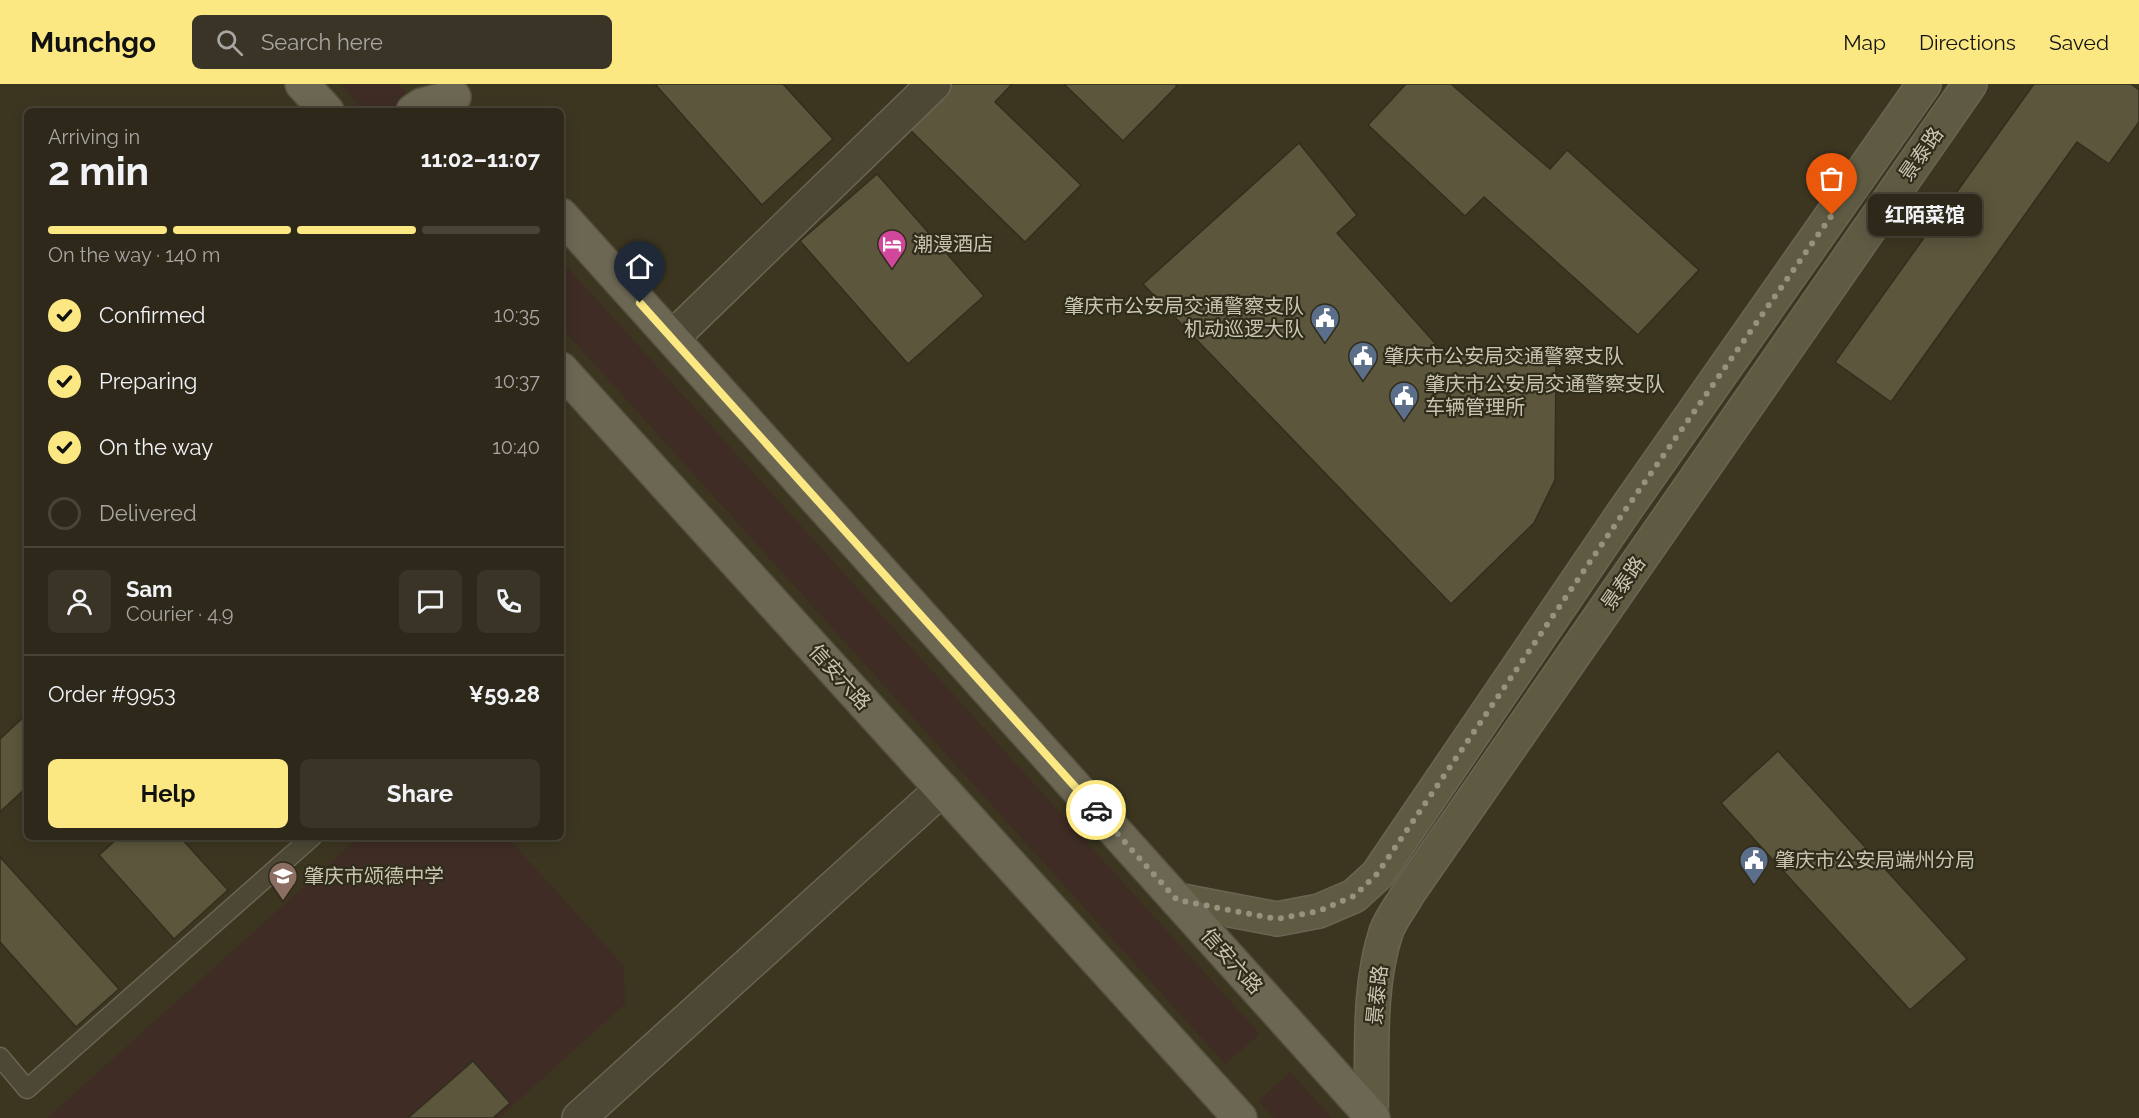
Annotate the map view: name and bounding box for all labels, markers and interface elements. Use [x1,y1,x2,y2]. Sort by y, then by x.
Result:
search box [192,15,612,69]
text: Munchgo [30,26,156,59]
icon: search [213,26,246,59]
text: Search here [261,29,383,55]
text: Map [1843,30,1886,55]
text: Directions [1919,30,2016,55]
text: Saved [2049,30,2109,55]
street label: 景泰路 [1894,123,1948,185]
text: Arriving in [48,125,140,149]
text: 11:02–11:07 [421,146,540,172]
text: 2 min [48,148,149,194]
pin [1806,153,1857,215]
icon: bag [1815,162,1848,195]
callout: 红陌菜馆 [1868,194,1982,236]
text: 红陌菜馆 [1885,203,1965,227]
hotel icon: 潮漫酒店 [876,228,908,270]
place label: 潮漫酒店 [913,232,993,256]
pin [614,241,665,303]
text: On the way · 140 m [48,243,220,267]
icon: home [623,250,656,283]
place label: 肇庆市公安局交通警察支队 机动巡逻大队 [1064,294,1304,341]
icon: check [48,299,81,332]
text: Confirmed [99,302,206,328]
public building icon: 肇庆市公安局交通警察支队 机动巡逻大队 [1309,302,1341,344]
text: 10:35 [494,303,540,327]
public building icon: 肇庆市公安局交通警察支队 [1347,340,1379,382]
place label: 肇庆市公安局交通警察支队 [1384,344,1624,368]
icon: check [48,365,81,398]
text: Preparing [99,368,197,394]
text: 10:37 [494,369,540,393]
place label: 肇庆市公安局交通警察支队 车辆管理所 [1425,372,1665,419]
public building icon: 肇庆市公安局交通警察支队 车辆管理所 [1388,380,1420,422]
icon: check [48,431,81,464]
text: On the way [99,434,213,460]
text: 10:40 [492,435,540,459]
text: Delivered [99,500,197,526]
street label: 景泰路 [1596,552,1650,614]
button: person [48,570,111,633]
button: chat [399,570,462,633]
button: phone [477,570,540,633]
text: Sam [126,576,173,602]
text: Courier · 4.9 [126,602,234,626]
street label: 信安六路 [804,639,876,715]
text: Order #9953 [48,681,176,707]
text: ¥59.28 [469,681,540,707]
button: Help [48,759,288,828]
button: Share [300,759,540,828]
courier [1066,780,1126,840]
icon: car [1080,794,1113,827]
public building icon: 肇庆市公安局端州分局 [1738,844,1770,886]
place label: 肇庆市公安局端州分局 [1775,848,1975,872]
school or university icon: 肇庆市颂德中学 [267,860,299,902]
place label: 肇庆市颂德中学 [304,864,444,888]
street label: 信安六路 [1196,923,1268,999]
street label: 景泰路 [1362,964,1392,1026]

